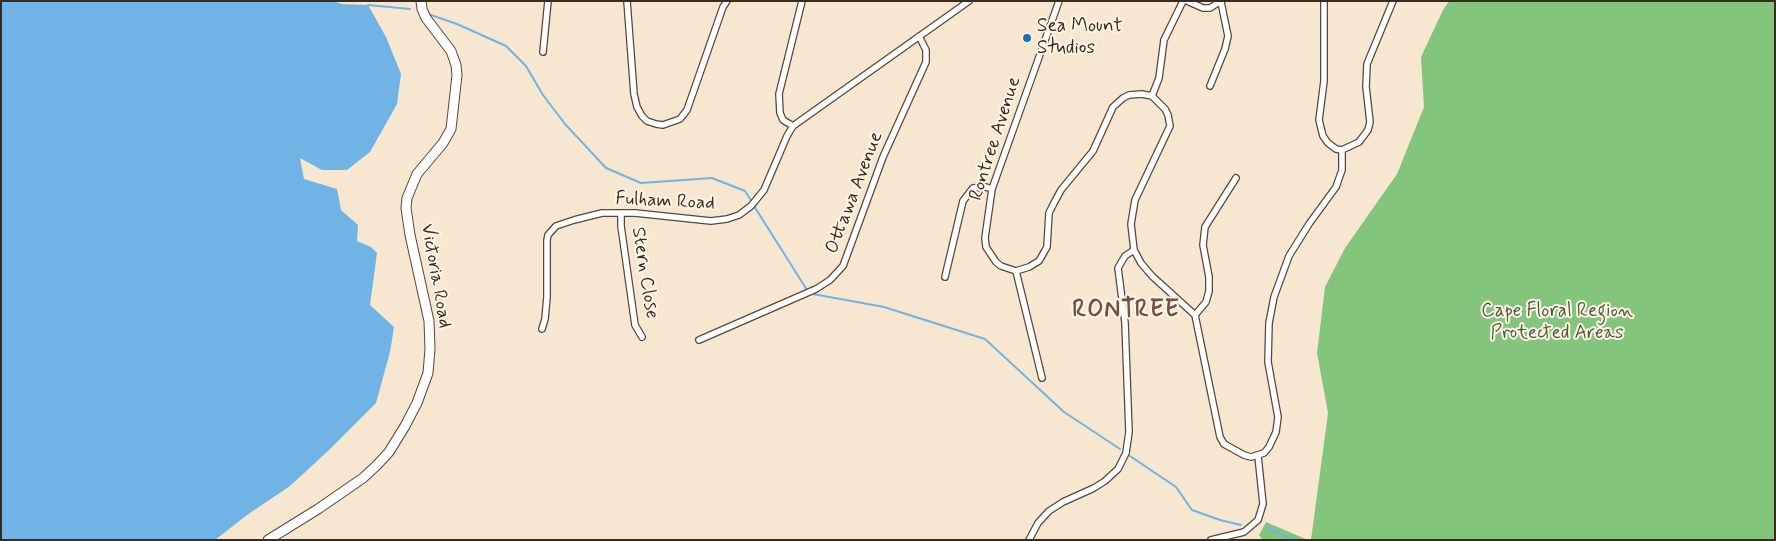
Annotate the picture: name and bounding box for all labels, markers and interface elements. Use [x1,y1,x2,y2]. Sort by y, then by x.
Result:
place label: Sea Mount Studios [1037,16,1123,60]
marker: Sea Mount Studios [1021,32,1033,44]
street label: Rontree Avenue [965,74,1027,204]
street label: Ottawa Avenue [821,129,889,257]
street label: Fulham Road [615,188,715,216]
street label: Victoria Road [415,222,455,330]
street label: Stern Close [626,226,662,320]
district label: RONTREE [1068,297,1184,325]
park label: Cape Floral Region Protected Areas [1481,301,1633,345]

